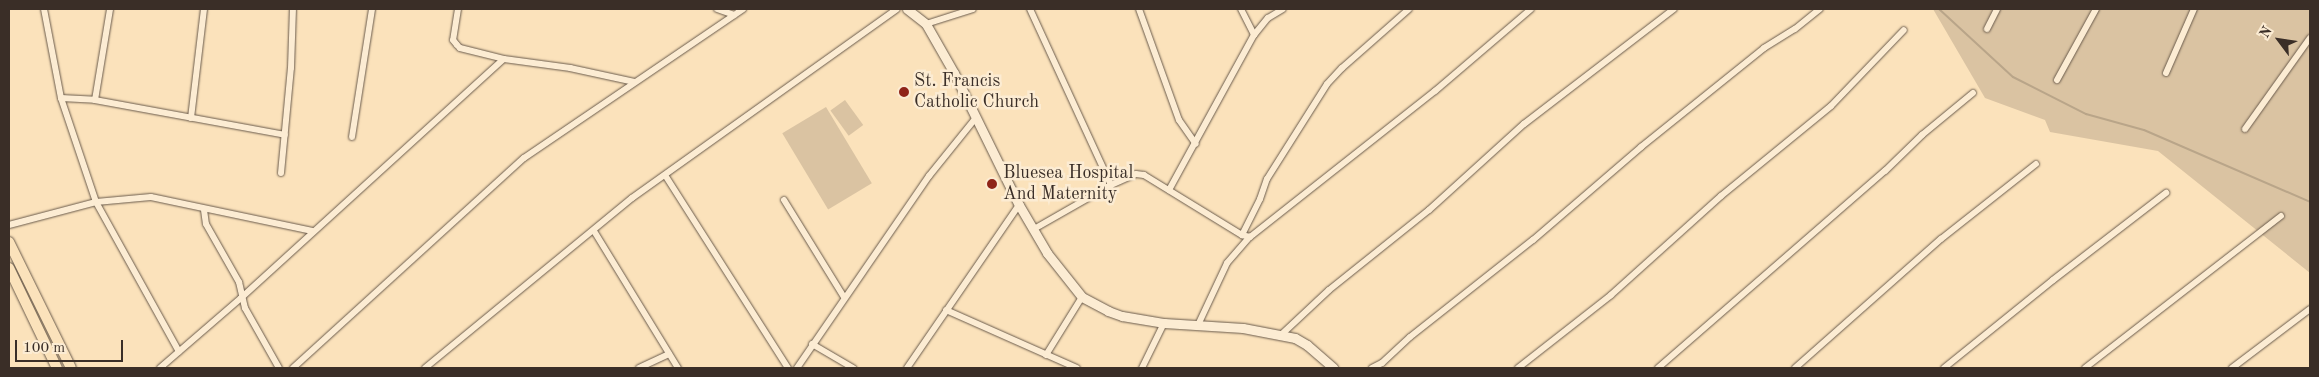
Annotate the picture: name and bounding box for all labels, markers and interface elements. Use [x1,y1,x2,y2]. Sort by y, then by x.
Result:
north arrow [2254,15,2304,65]
text: N [2257,24,2275,40]
place label: St. Francis Catholic Church [914,71,1039,114]
marker: St. Francis Catholic Church [898,86,910,98]
place label: Bluesea Hospital And Maternity [1003,163,1133,205]
marker: Bluesea Hospital And Maternity [985,177,999,191]
scale bar [18,330,125,362]
text: 100 m [23,341,65,356]

